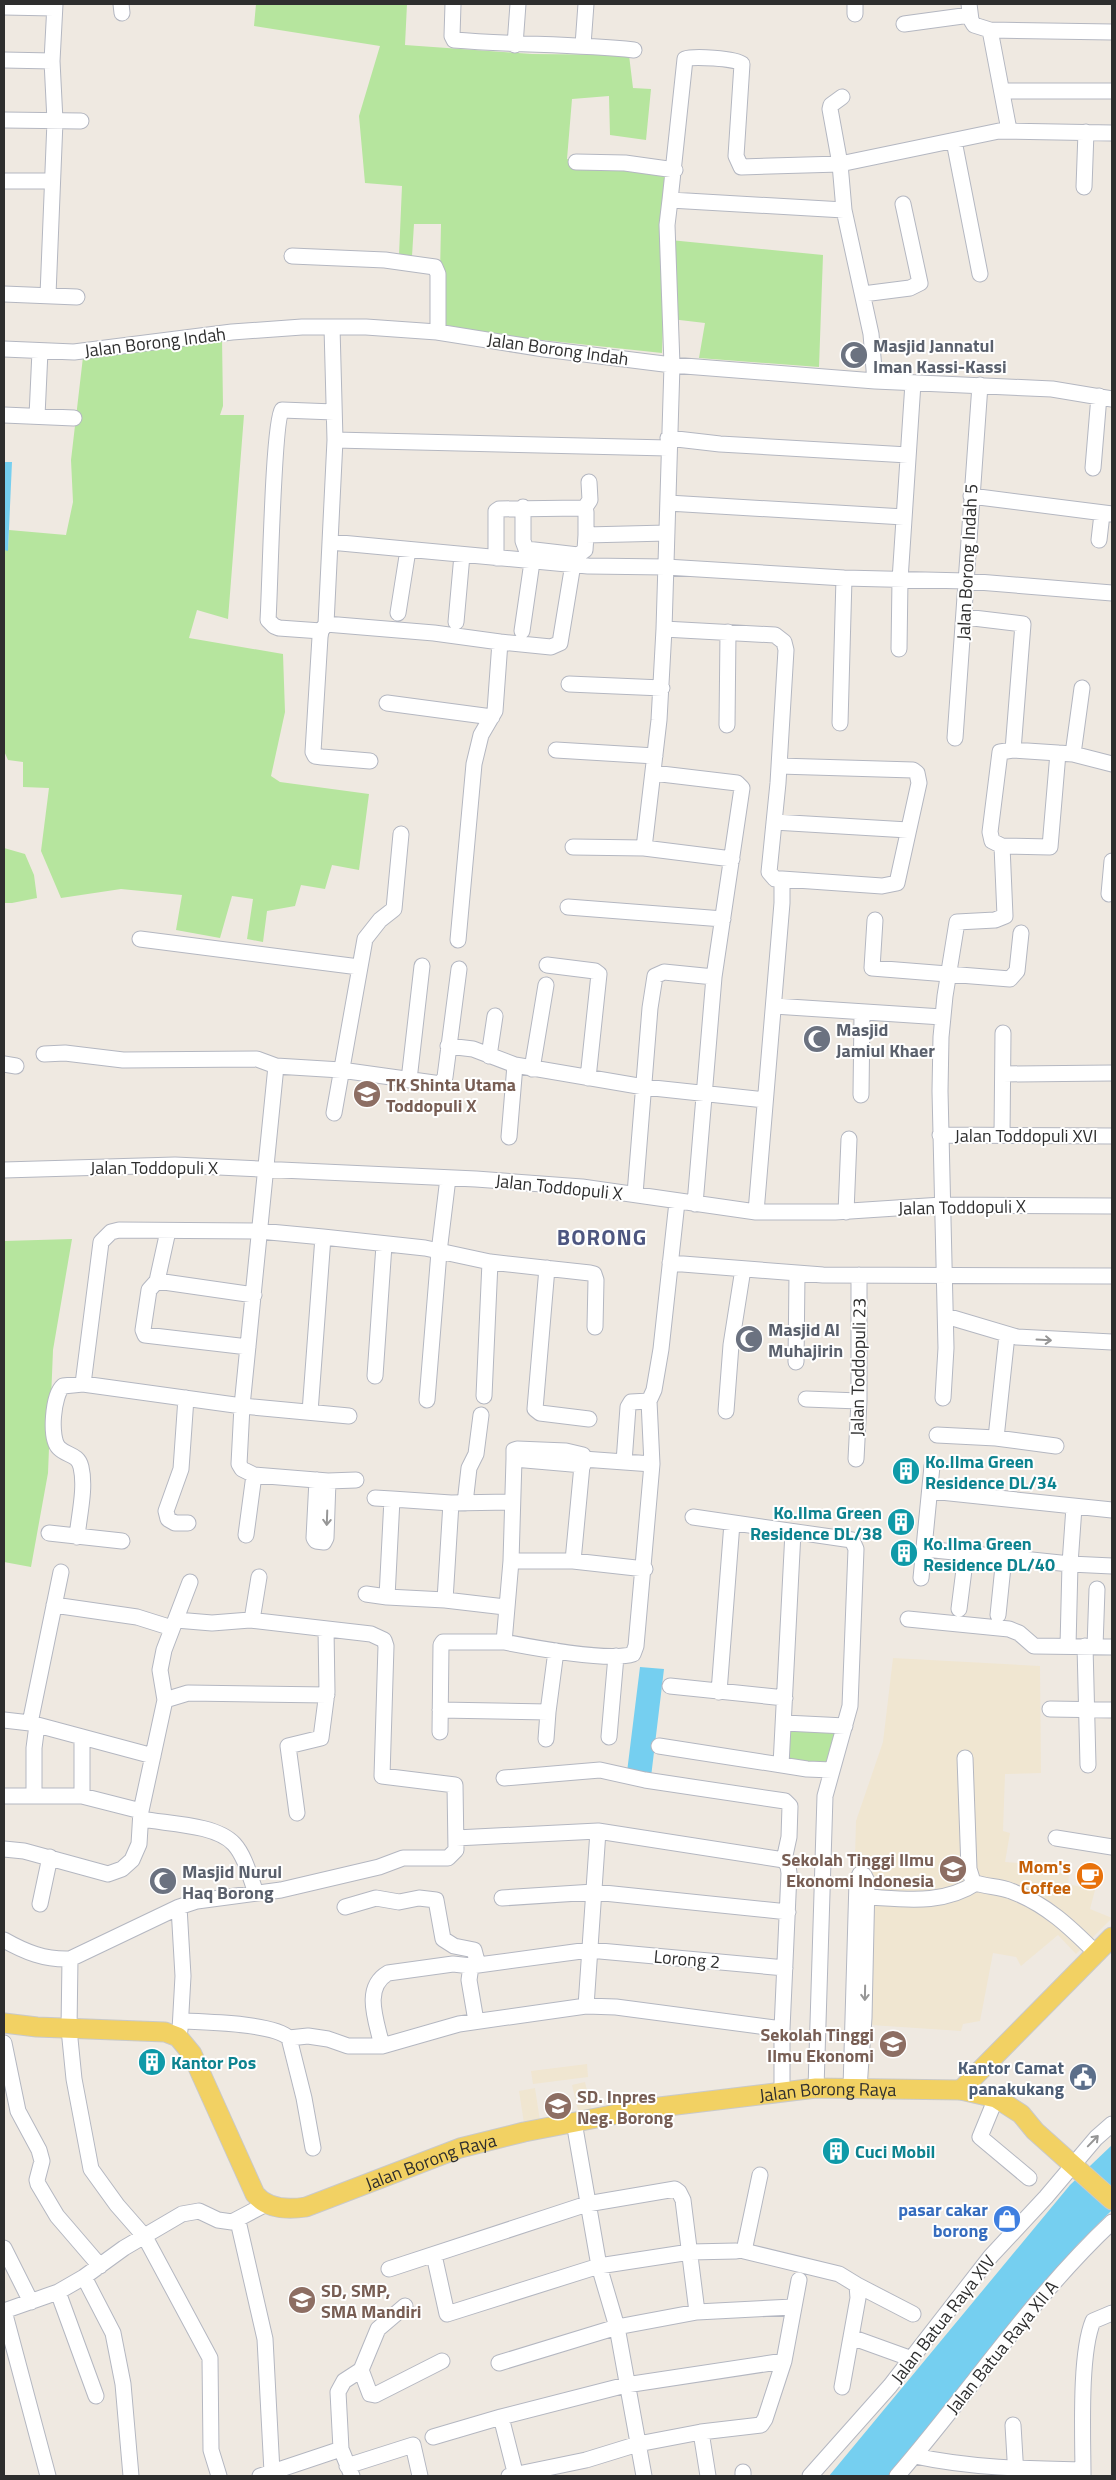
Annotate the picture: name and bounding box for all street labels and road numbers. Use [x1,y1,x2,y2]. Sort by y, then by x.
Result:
street label: Jalan Borong Indah [83,320,227,364]
street label: Jalan Borong Indah [486,326,630,372]
street label: Jalan Borong Indah 5 [949,483,985,641]
street label: Jalan Toddopuli XVI [955,1122,1097,1149]
street label: Jalan Toddopuli X [90,1154,218,1181]
street label: Jalan Toddopuli X [494,1167,624,1207]
street label: Jalan Toddopuli X [898,1192,1026,1222]
street label: Jalan Toddopuli 23 [843,1298,873,1436]
street label: Lorong 2 [653,1943,721,1975]
street label: Jalan Borong Raya [758,2074,897,2108]
street label: Jalan Borong Raya [361,2126,499,2197]
street label: Jalan Batua Raya XIV [884,2249,1002,2389]
street label: Jalan Batua Raya XII A [940,2274,1065,2420]

